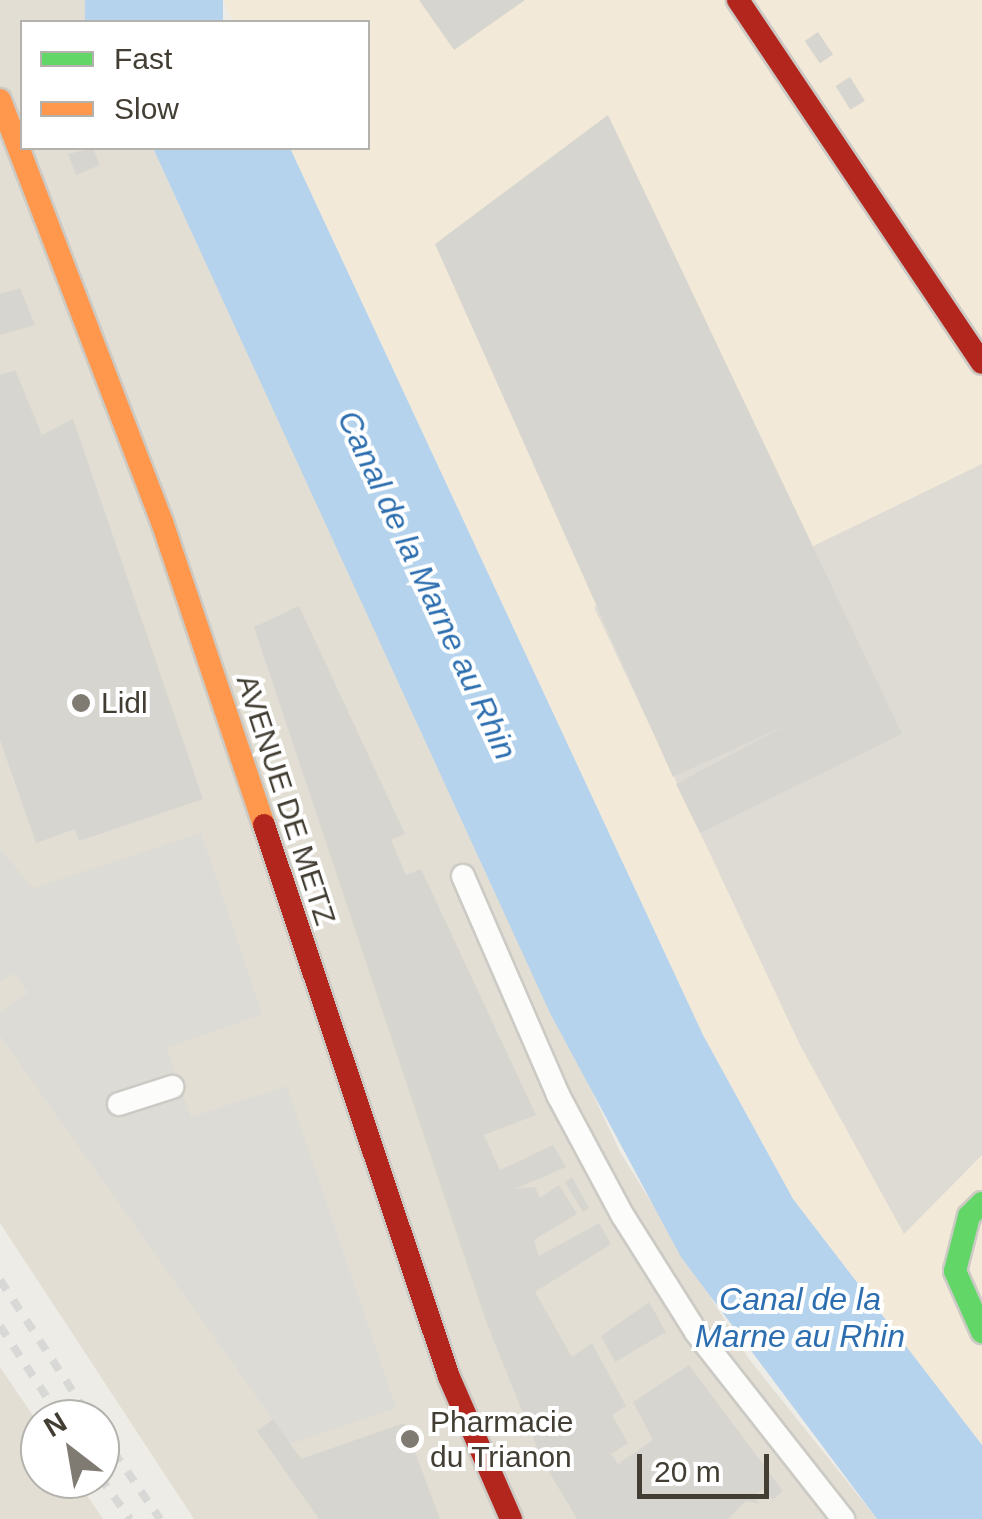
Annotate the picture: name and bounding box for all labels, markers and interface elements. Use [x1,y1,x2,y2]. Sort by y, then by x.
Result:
legend [20,20,370,150]
text: Fast [114,42,172,75]
text: Slow [114,92,179,125]
water label: Canal de la Marne au Rhin [329,404,525,766]
street label: AVENUE DE METZ [229,670,343,930]
place label: Lidl [101,685,148,721]
marker: Lidl [70,692,92,714]
water label: Canal de la Marne au Rhin [695,1281,905,1356]
north arrow [20,1399,120,1499]
place label: Pharmacie du Trianon [430,1404,573,1474]
text: N [39,1406,72,1443]
marker: Pharmacie du Trianon [399,1428,421,1450]
scale bar [642,1434,774,1496]
text: 20 m [654,1455,721,1488]

